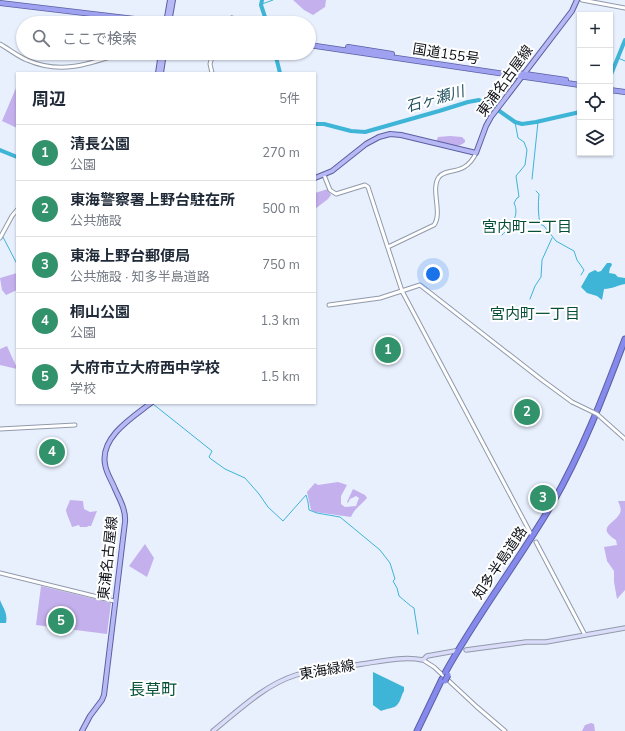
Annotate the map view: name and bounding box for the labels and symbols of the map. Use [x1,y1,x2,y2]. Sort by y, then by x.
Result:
street label: 国道155号 [411,39,481,69]
street label: 東浦名古屋線 [473,41,537,121]
water label: 石ヶ瀬川 [403,81,469,117]
district label: 宮内町二丁目 [482,217,572,237]
your location [423,264,443,284]
district label: 宮内町一丁目 [490,304,580,324]
pin: 1 [375,335,401,365]
pin: 2 [514,397,540,427]
pin: 4 [39,437,65,467]
pin: 3 [530,483,556,513]
street label: 東浦名古屋線 [94,515,122,601]
street label: 知多半島道路 [469,523,531,603]
pin: 5 [48,606,74,636]
street label: 東海緑線 [298,656,356,684]
district label: 長草町 [129,679,177,701]

